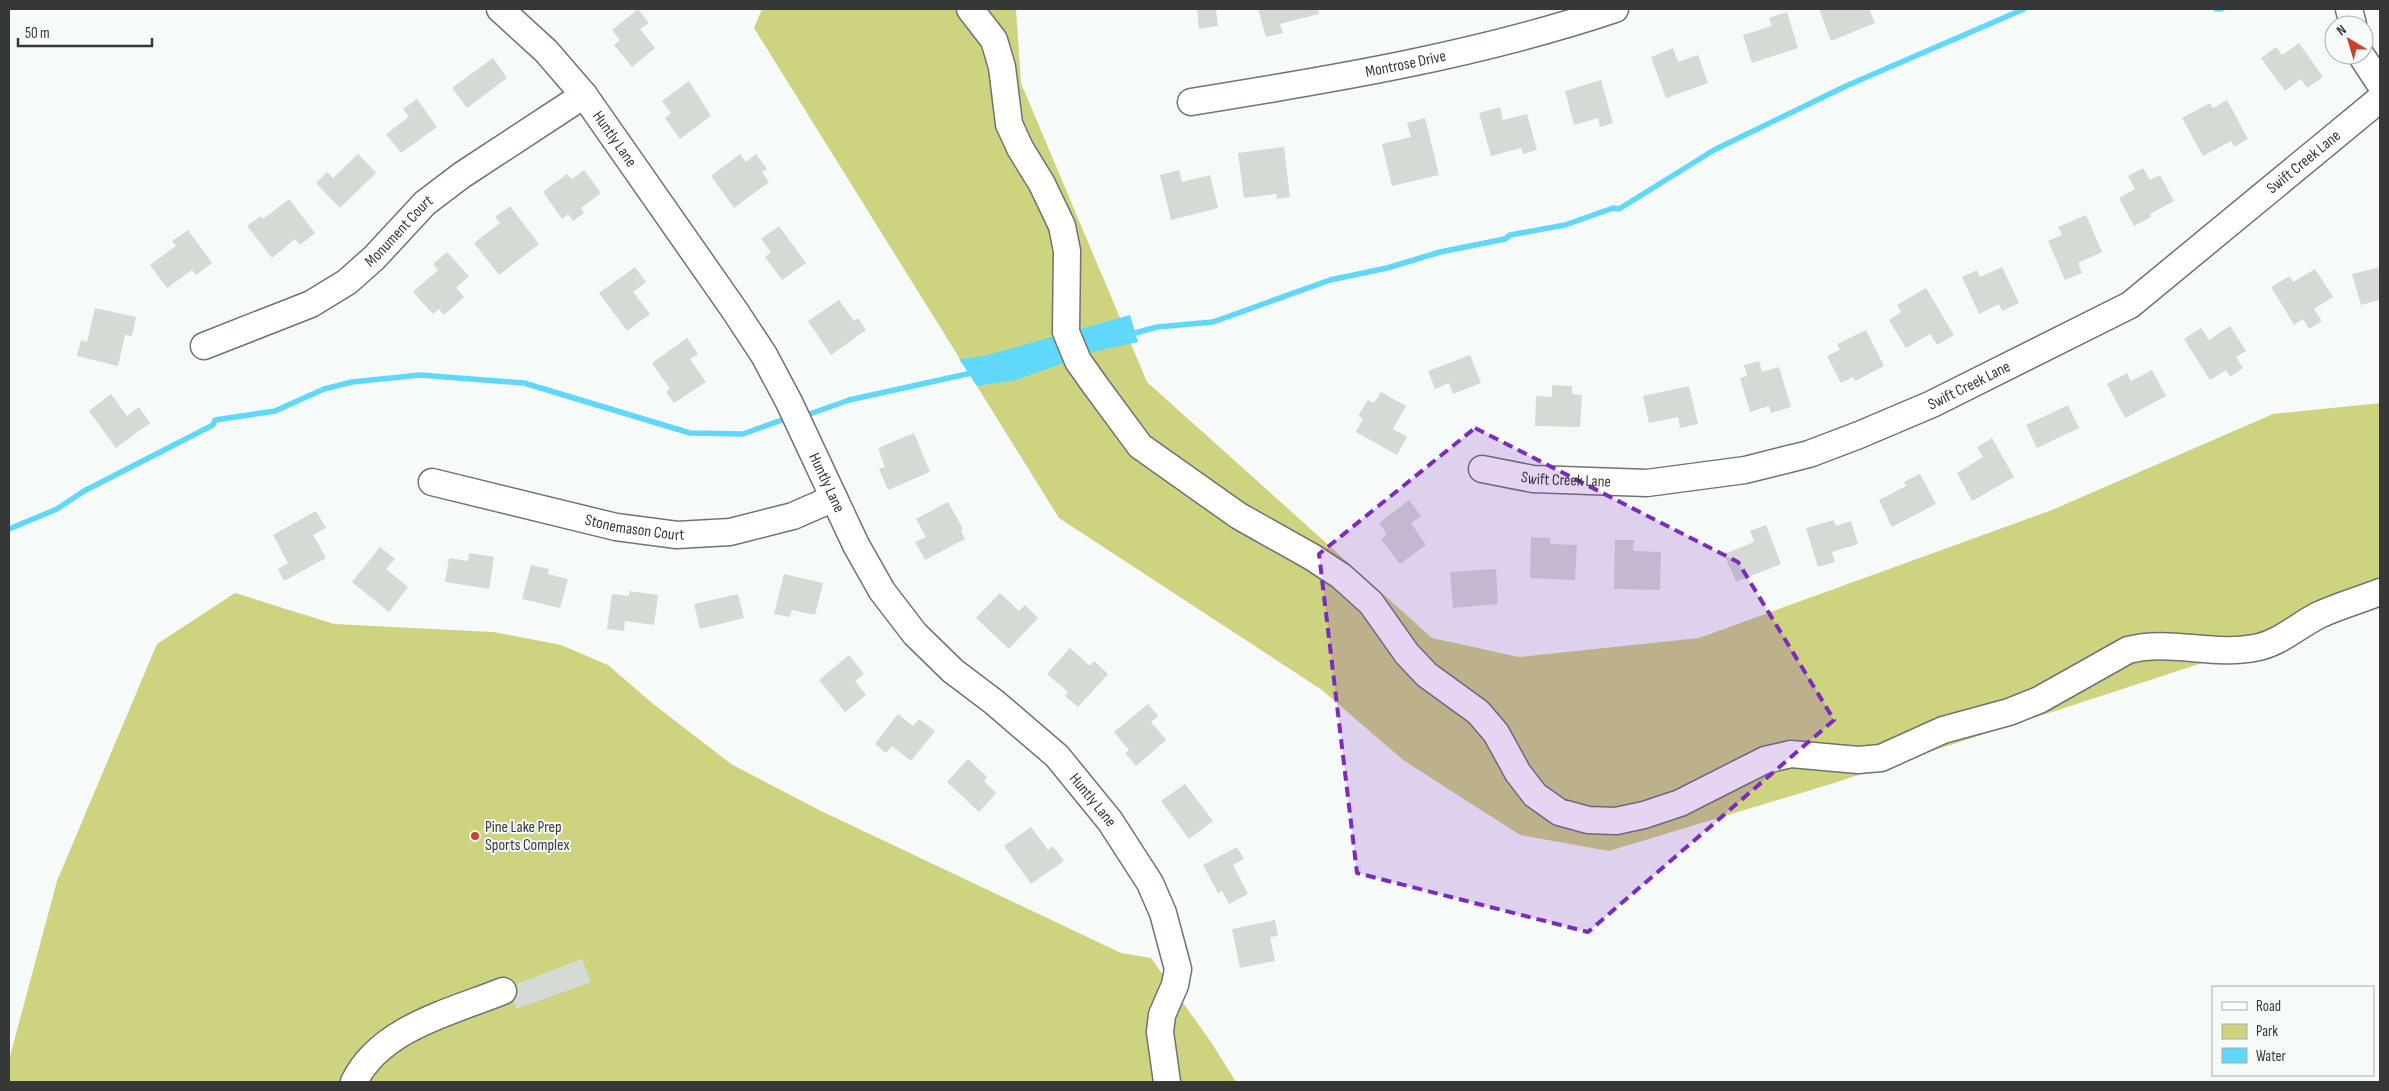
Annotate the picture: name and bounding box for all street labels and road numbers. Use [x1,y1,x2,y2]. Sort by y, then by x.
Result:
street label: Montrose Drive [1364,46,1448,81]
street label: Huntly Lane [589,107,641,171]
street label: Swift Creek Lane [2263,126,2344,198]
street label: Monument Court [361,191,437,271]
street label: Swift Creek Lane [1925,357,2013,414]
street label: Huntly Lane [805,450,849,516]
street label: Swift Creek Lane [1519,467,1611,491]
street label: Stonemason Court [583,510,685,545]
street label: Huntly Lane [1065,769,1121,830]

